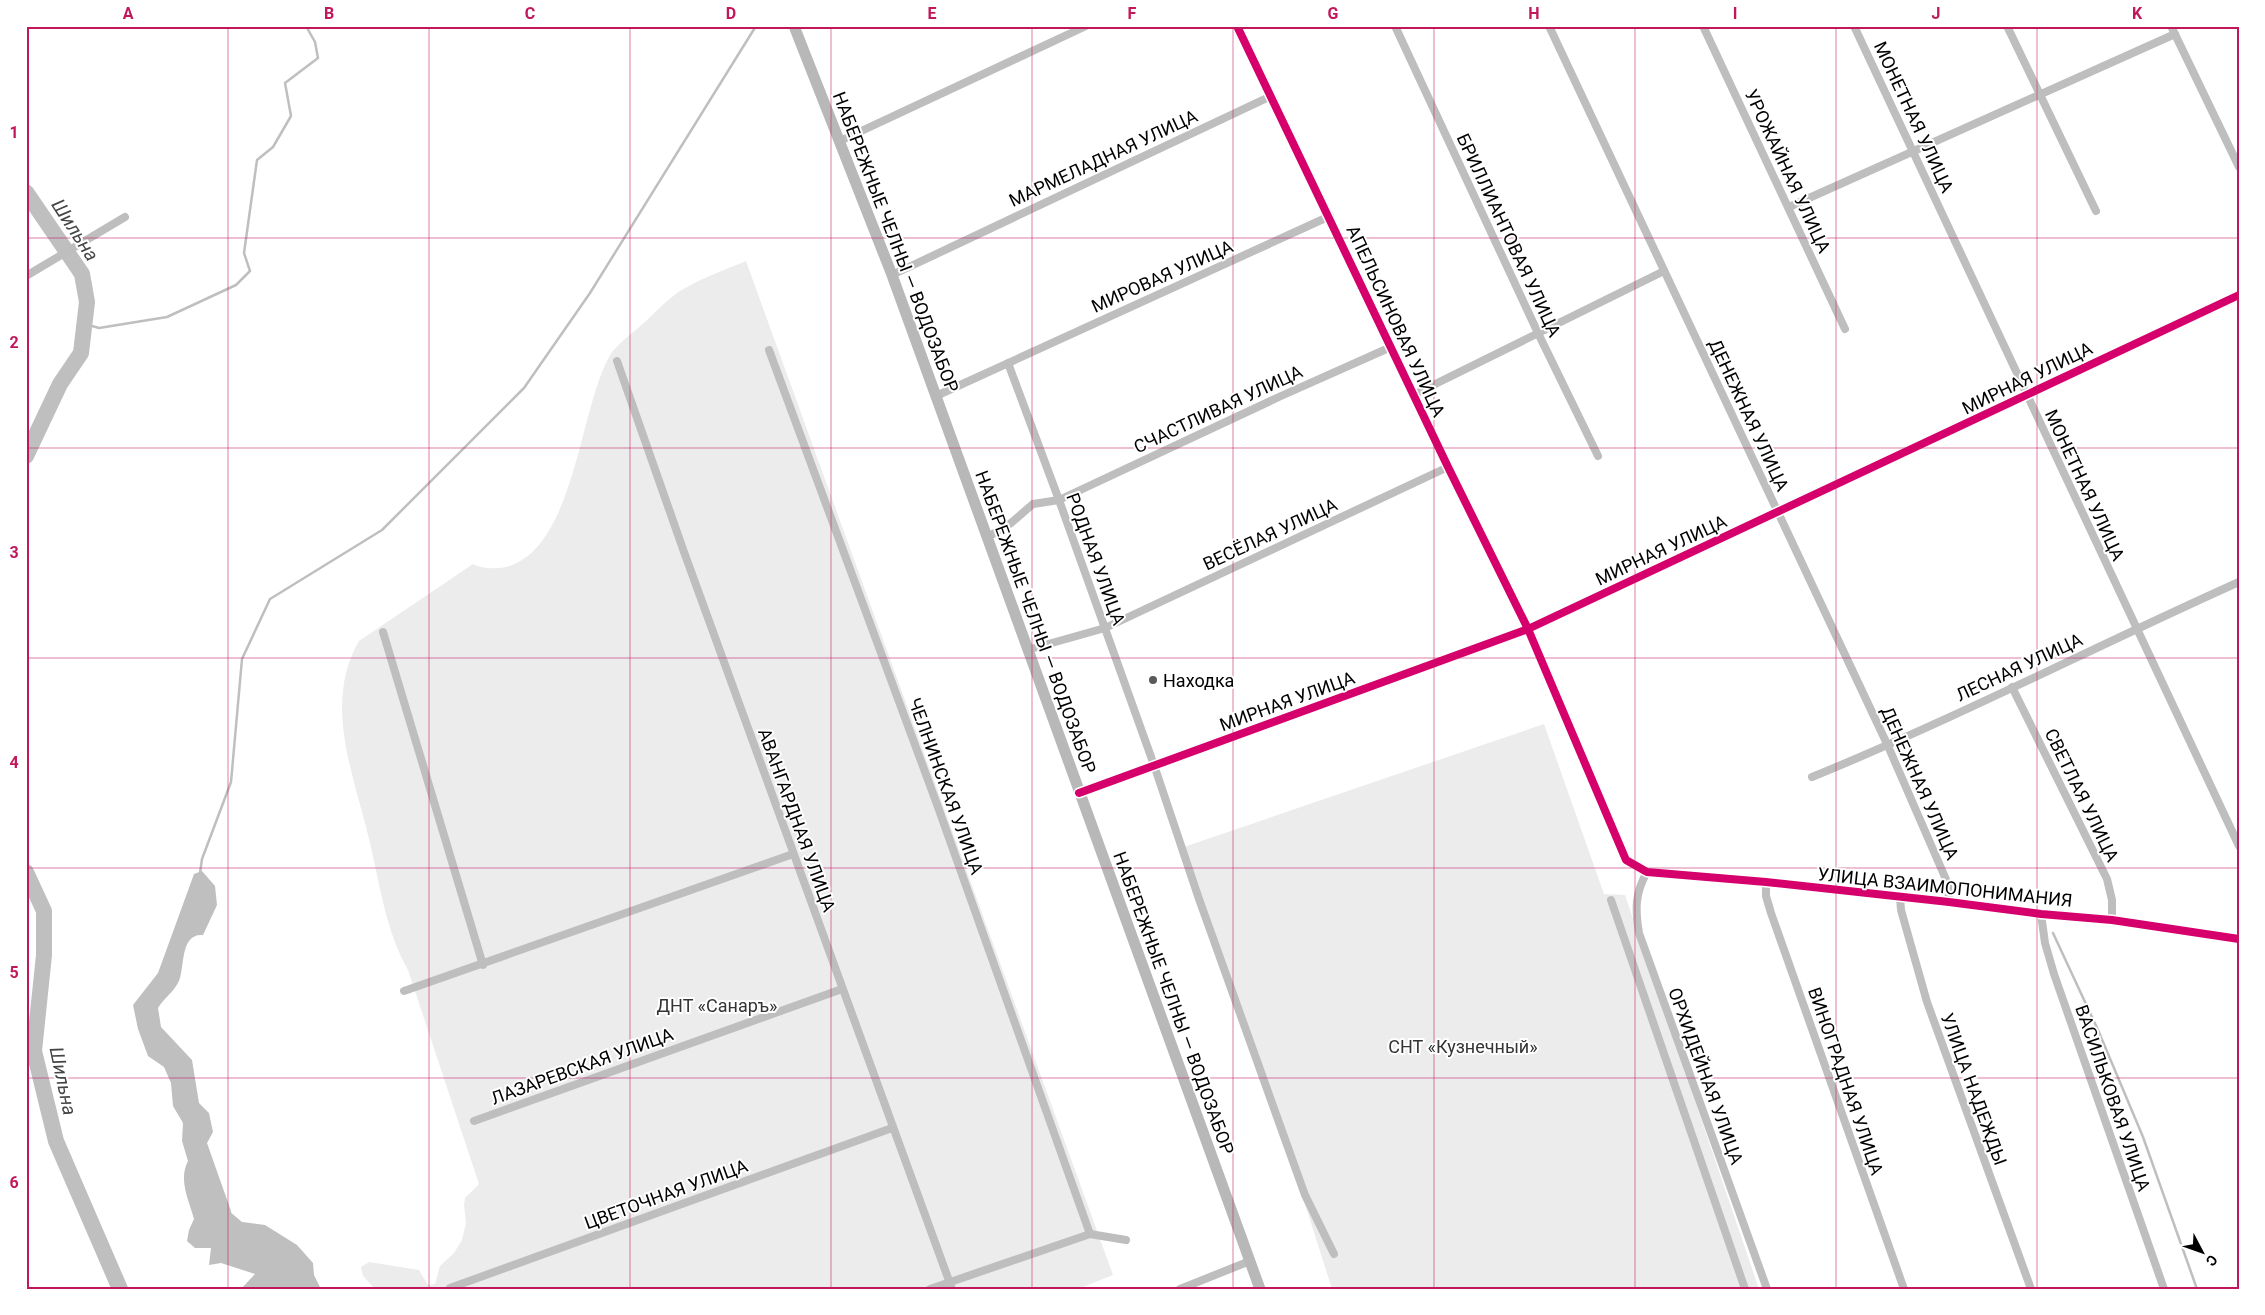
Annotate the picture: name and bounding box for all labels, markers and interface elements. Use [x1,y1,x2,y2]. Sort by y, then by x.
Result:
text: A [123,4,134,23]
text: B [324,4,334,23]
text: C [525,4,535,23]
text: D [726,4,736,23]
text: E [928,4,937,23]
text: F [1128,4,1137,23]
text: G [1328,4,1339,23]
text: H [1528,4,1540,23]
text: I [1733,4,1737,23]
text: J [1932,4,1940,23]
text: K [2132,4,2143,23]
street label: МОНЕТНАЯ УЛИЦА [1870,38,1958,196]
street label: УРОЖАЙНАЯ УЛИЦА [1741,86,1835,256]
street label: НАБЕРЕЖНЫЕ ЧЕЛНЫ — ВОДОЗАБОР [829,89,963,395]
street label: МАРМЕЛАДНАЯ УЛИЦА [1005,105,1201,211]
text: 1 [9,123,19,142]
street label: БРИЛЛИАНТОВАЯ УЛИЦА [1453,130,1566,340]
water label: Шильна [46,195,104,265]
street label: АПЕЛЬСИНОВАЯ УЛИЦА [1342,222,1450,420]
street label: МИРОВАЯ УЛИЦА [1088,235,1236,317]
text: 2 [9,333,19,352]
street label: ДЕНЕЖНАЯ УЛИЦА [1705,336,1794,495]
street label: МИРНАЯ УЛИЦА [1959,337,2096,419]
street label: СЧАСТЛИВАЯ УЛИЦА [1130,361,1306,457]
street label: МОНЕТНАЯ УЛИЦА [2041,406,2129,564]
street label: НАБЕРЕЖНЫЕ ЧЕЛНЫ — ВОДОЗАБОР [971,468,1101,776]
street label: РОДНАЯ УЛИЦА [1062,490,1130,628]
street label: ВЕСЁЛАЯ УЛИЦА [1200,494,1341,574]
street label: МИРНАЯ УЛИЦА [1592,510,1730,590]
text: 3 [9,543,19,562]
street label: ЛЕСНАЯ УЛИЦА [1953,628,2086,705]
street label: МИРНАЯ УЛИЦА [1217,667,1358,735]
place label: Находка [1163,670,1234,691]
marker: Находка [1147,674,1159,686]
street label: ЧЕЛНИНСКАЯ УЛИЦА [904,695,988,877]
street label: ДЕНЕЖНАЯ УЛИЦА [1877,703,1963,863]
street label: АВАНГАРДНАЯ УЛИЦА [754,725,840,915]
street label: СВЕТЛАЯ УЛИЦА [2041,725,2123,865]
text: 4 [9,753,19,772]
street label: НАБЕРЕЖНЫЕ ЧЕЛНЫ — ВОДОЗАБОР [1109,849,1239,1157]
street label: УЛИЦА ВЗАИМОПОНИМАНИЯ [1816,863,2074,911]
text: 5 [9,963,19,982]
street label: ВИНОГРАДНАЯ УЛИЦА [1804,984,1888,1178]
street label: ОРХИДЕЙНАЯ УЛИЦА [1664,985,1748,1167]
park label: ДНТ «Санаръ» [657,995,777,1016]
street label: ВАСИЛЬКОВАЯ УЛИЦА [2071,1002,2155,1194]
street label: УЛИЦА НАДЕЖДЫ [1937,1010,2011,1168]
street label: ЛАЗАРЕВСКАЯ УЛИЦА [488,1023,676,1109]
park label: СНТ «Кузнечный» [1388,1036,1538,1057]
water label: Шильна [45,1045,81,1117]
street label: ЦВЕТОЧНАЯ УЛИЦА [582,1155,751,1233]
text: 6 [9,1173,19,1192]
north arrow [2178,1228,2228,1278]
text: С [2203,1252,2221,1269]

